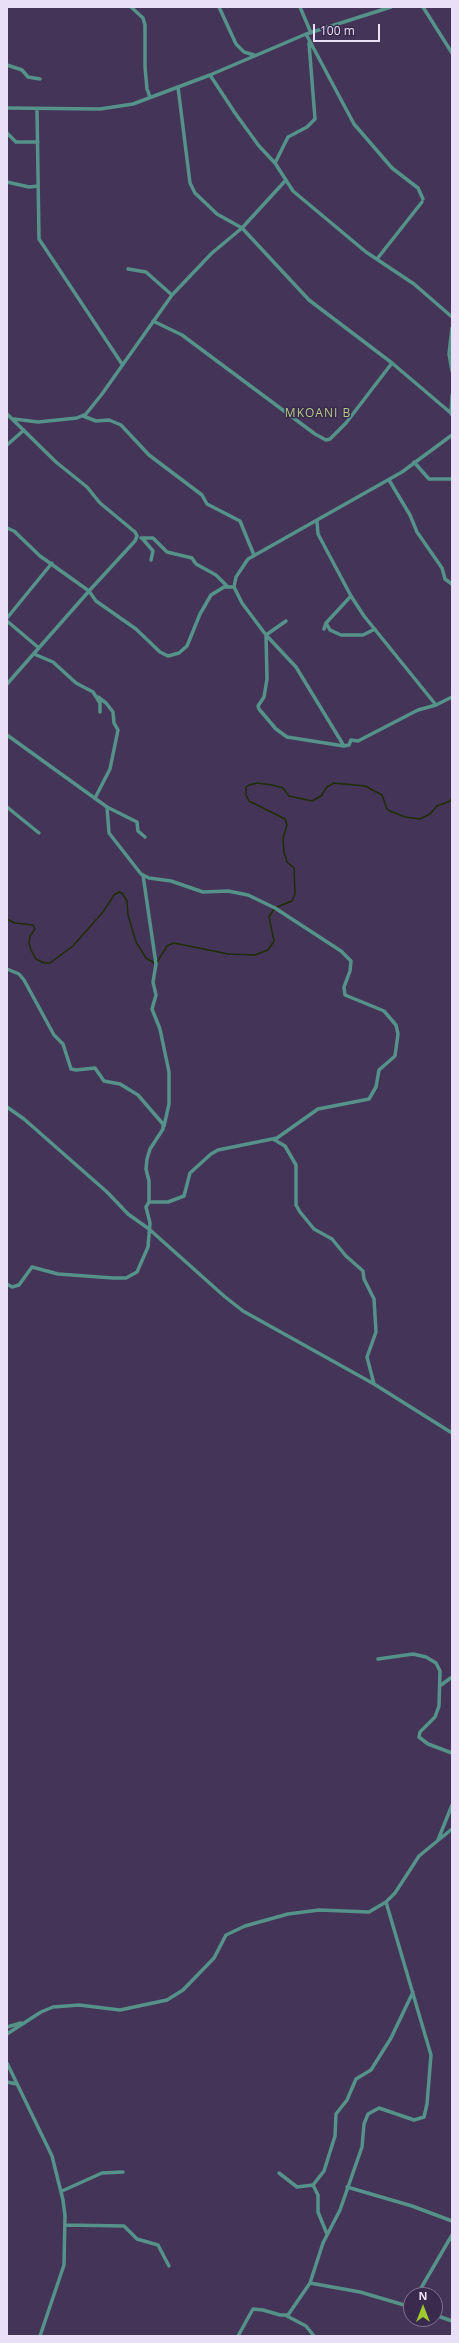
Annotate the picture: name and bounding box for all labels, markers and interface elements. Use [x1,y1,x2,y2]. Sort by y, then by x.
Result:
scale bar [315,16,382,42]
text: 100 m [320,22,355,39]
district label: MKOANI B [285,407,351,421]
north arrow [403,2287,443,2327]
text: N [419,2288,427,2303]

